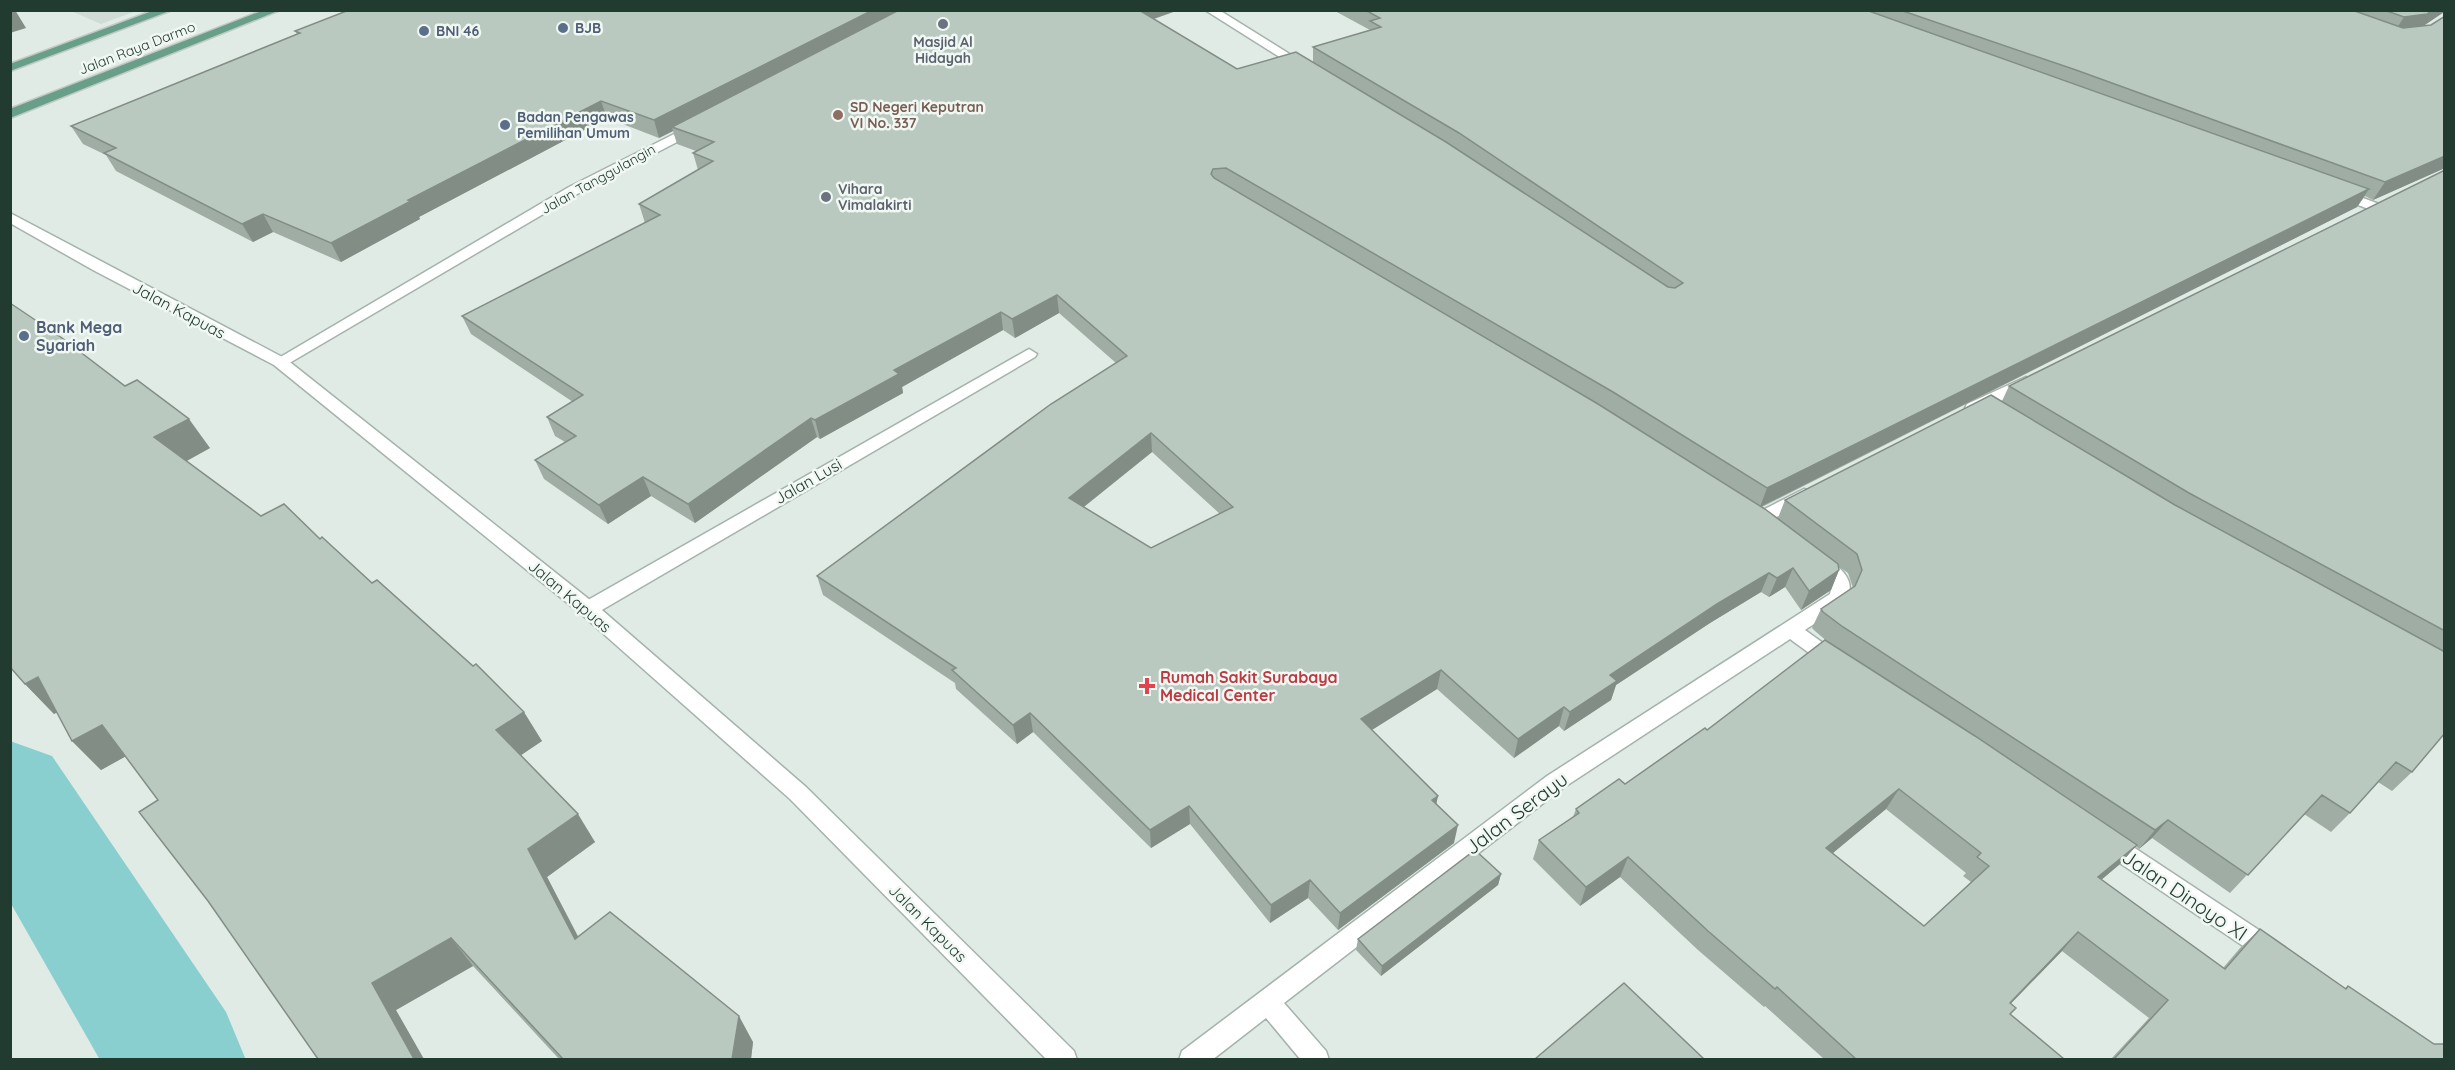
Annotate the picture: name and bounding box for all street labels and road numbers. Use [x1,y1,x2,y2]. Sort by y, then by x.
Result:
street label: Jalan Raya Darmo [76,17,198,79]
street label: Jalan Tanggulangin [537,140,659,218]
street label: Jalan Kapuas [129,277,229,343]
street label: Jalan Lusi [771,454,845,508]
street label: Jalan Kapuas [524,555,616,637]
street label: Jalan Serayu [1460,766,1572,860]
street label: Jalan Dinoyo XI [2118,844,2252,946]
street label: Jalan Kapuas [885,880,971,966]

